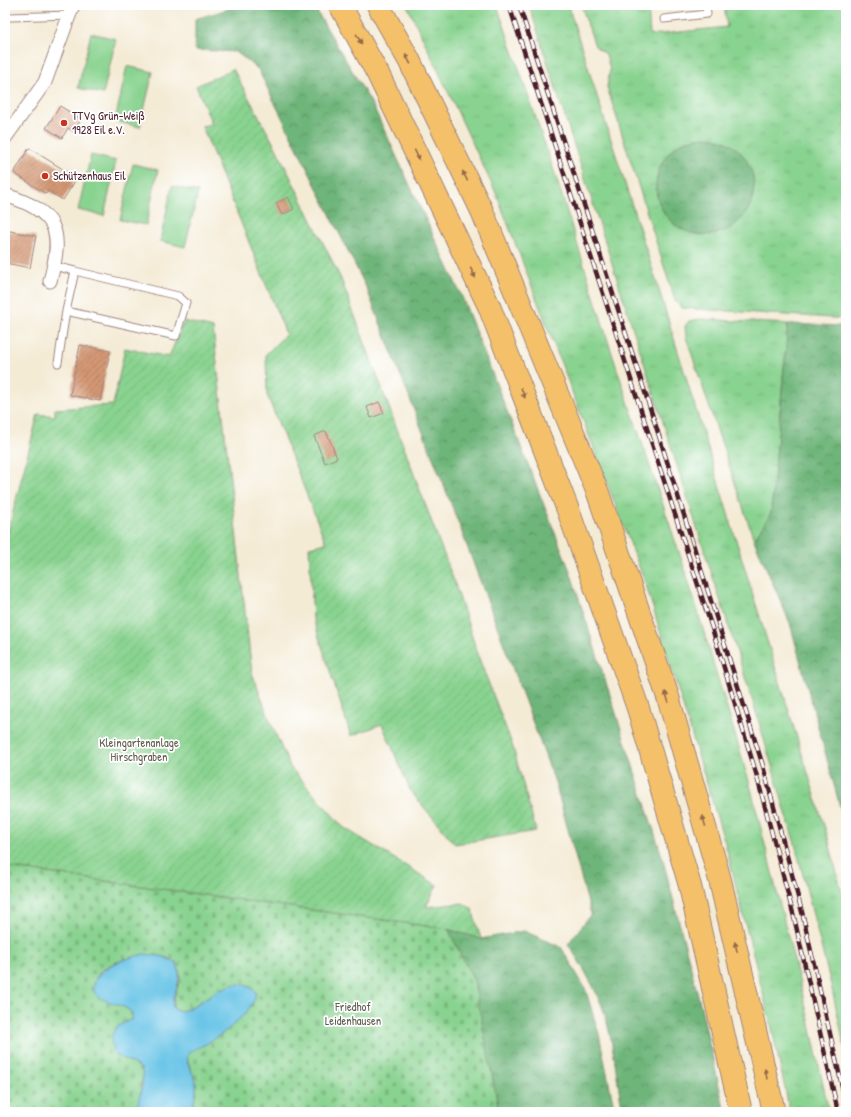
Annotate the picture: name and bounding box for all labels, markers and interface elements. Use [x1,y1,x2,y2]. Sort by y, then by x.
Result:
one-way arrow [356,33,362,45]
one-way arrow [405,53,411,65]
place label: TTVg Grün-Weiß 1928 Eil e.V. [72,107,145,138]
marker: TTVg Grün-Weiß 1928 Eil e.V. [59,118,69,128]
one-way arrow [414,150,420,161]
place label: Schützenhaus Eil [53,167,126,184]
one-way arrow [462,170,468,182]
marker: Schützenhaus Eil [40,171,50,181]
one-way arrow [470,267,476,278]
one-way arrow [520,387,526,399]
one-way arrow [664,690,670,702]
park label: Kleingartenanlage Hirschgraben [99,734,179,765]
one-way arrow [701,815,707,827]
one-way arrow [733,941,739,953]
park label: Friedhof Leidenhausen [325,998,381,1029]
one-way arrow [762,1068,768,1080]

